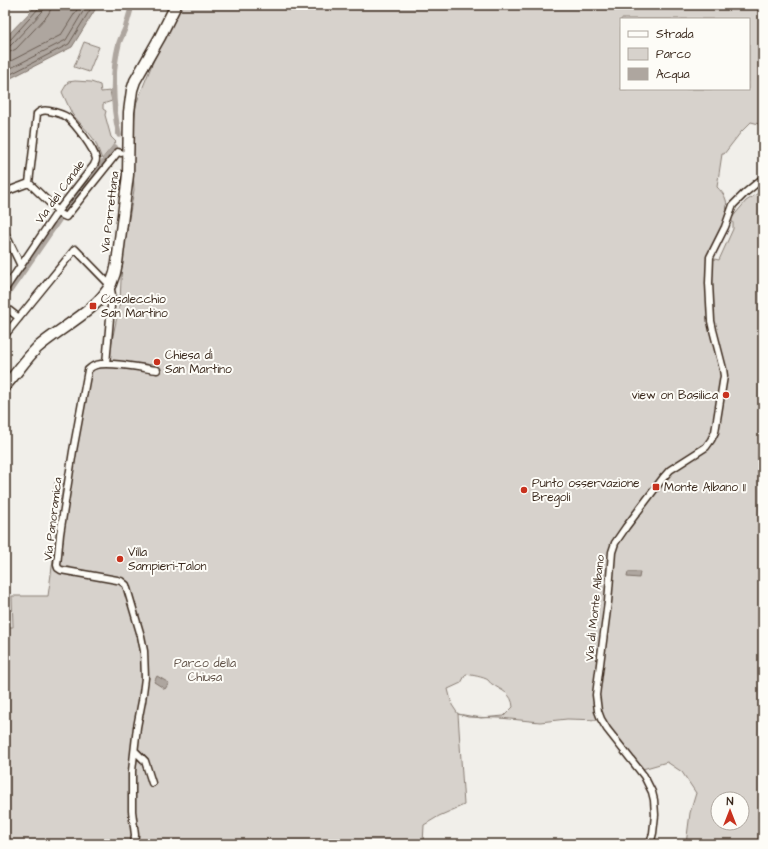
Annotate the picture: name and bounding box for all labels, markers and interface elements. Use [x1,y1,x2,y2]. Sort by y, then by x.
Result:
legend [620,18,750,90]
text: Strada [656,26,694,43]
text: Parco [656,46,691,63]
text: Acqua [656,66,690,83]
street label: Via del Canale [31,156,89,227]
street label: Via Porrettana [97,170,123,254]
place label: Casalecchio San Martino [101,291,168,322]
marker: Casalecchio San Martino [88,301,98,311]
place label: Chiesa di San Martino [165,347,232,378]
marker: Chiesa di San Martino [152,357,162,367]
place label: view on Basilica [632,387,718,404]
marker: view on Basilica [721,390,731,400]
place label: Punto osservazione Bregoli [532,475,640,507]
street label: Via Panoramica [39,476,67,562]
place label: Monte Albano 11 [664,479,746,496]
marker: Monte Albano 11 [651,482,661,492]
marker: Punto osservazione Bregoli [519,485,529,495]
place label: Villa Sampieri-Talon [128,544,207,575]
marker: Villa Sampieri-Talon [115,554,125,564]
street label: Via di Monte Albano [581,554,609,662]
park label: Parco della Chiusa [174,655,236,686]
north arrow [710,791,750,831]
text: N [727,794,734,809]

